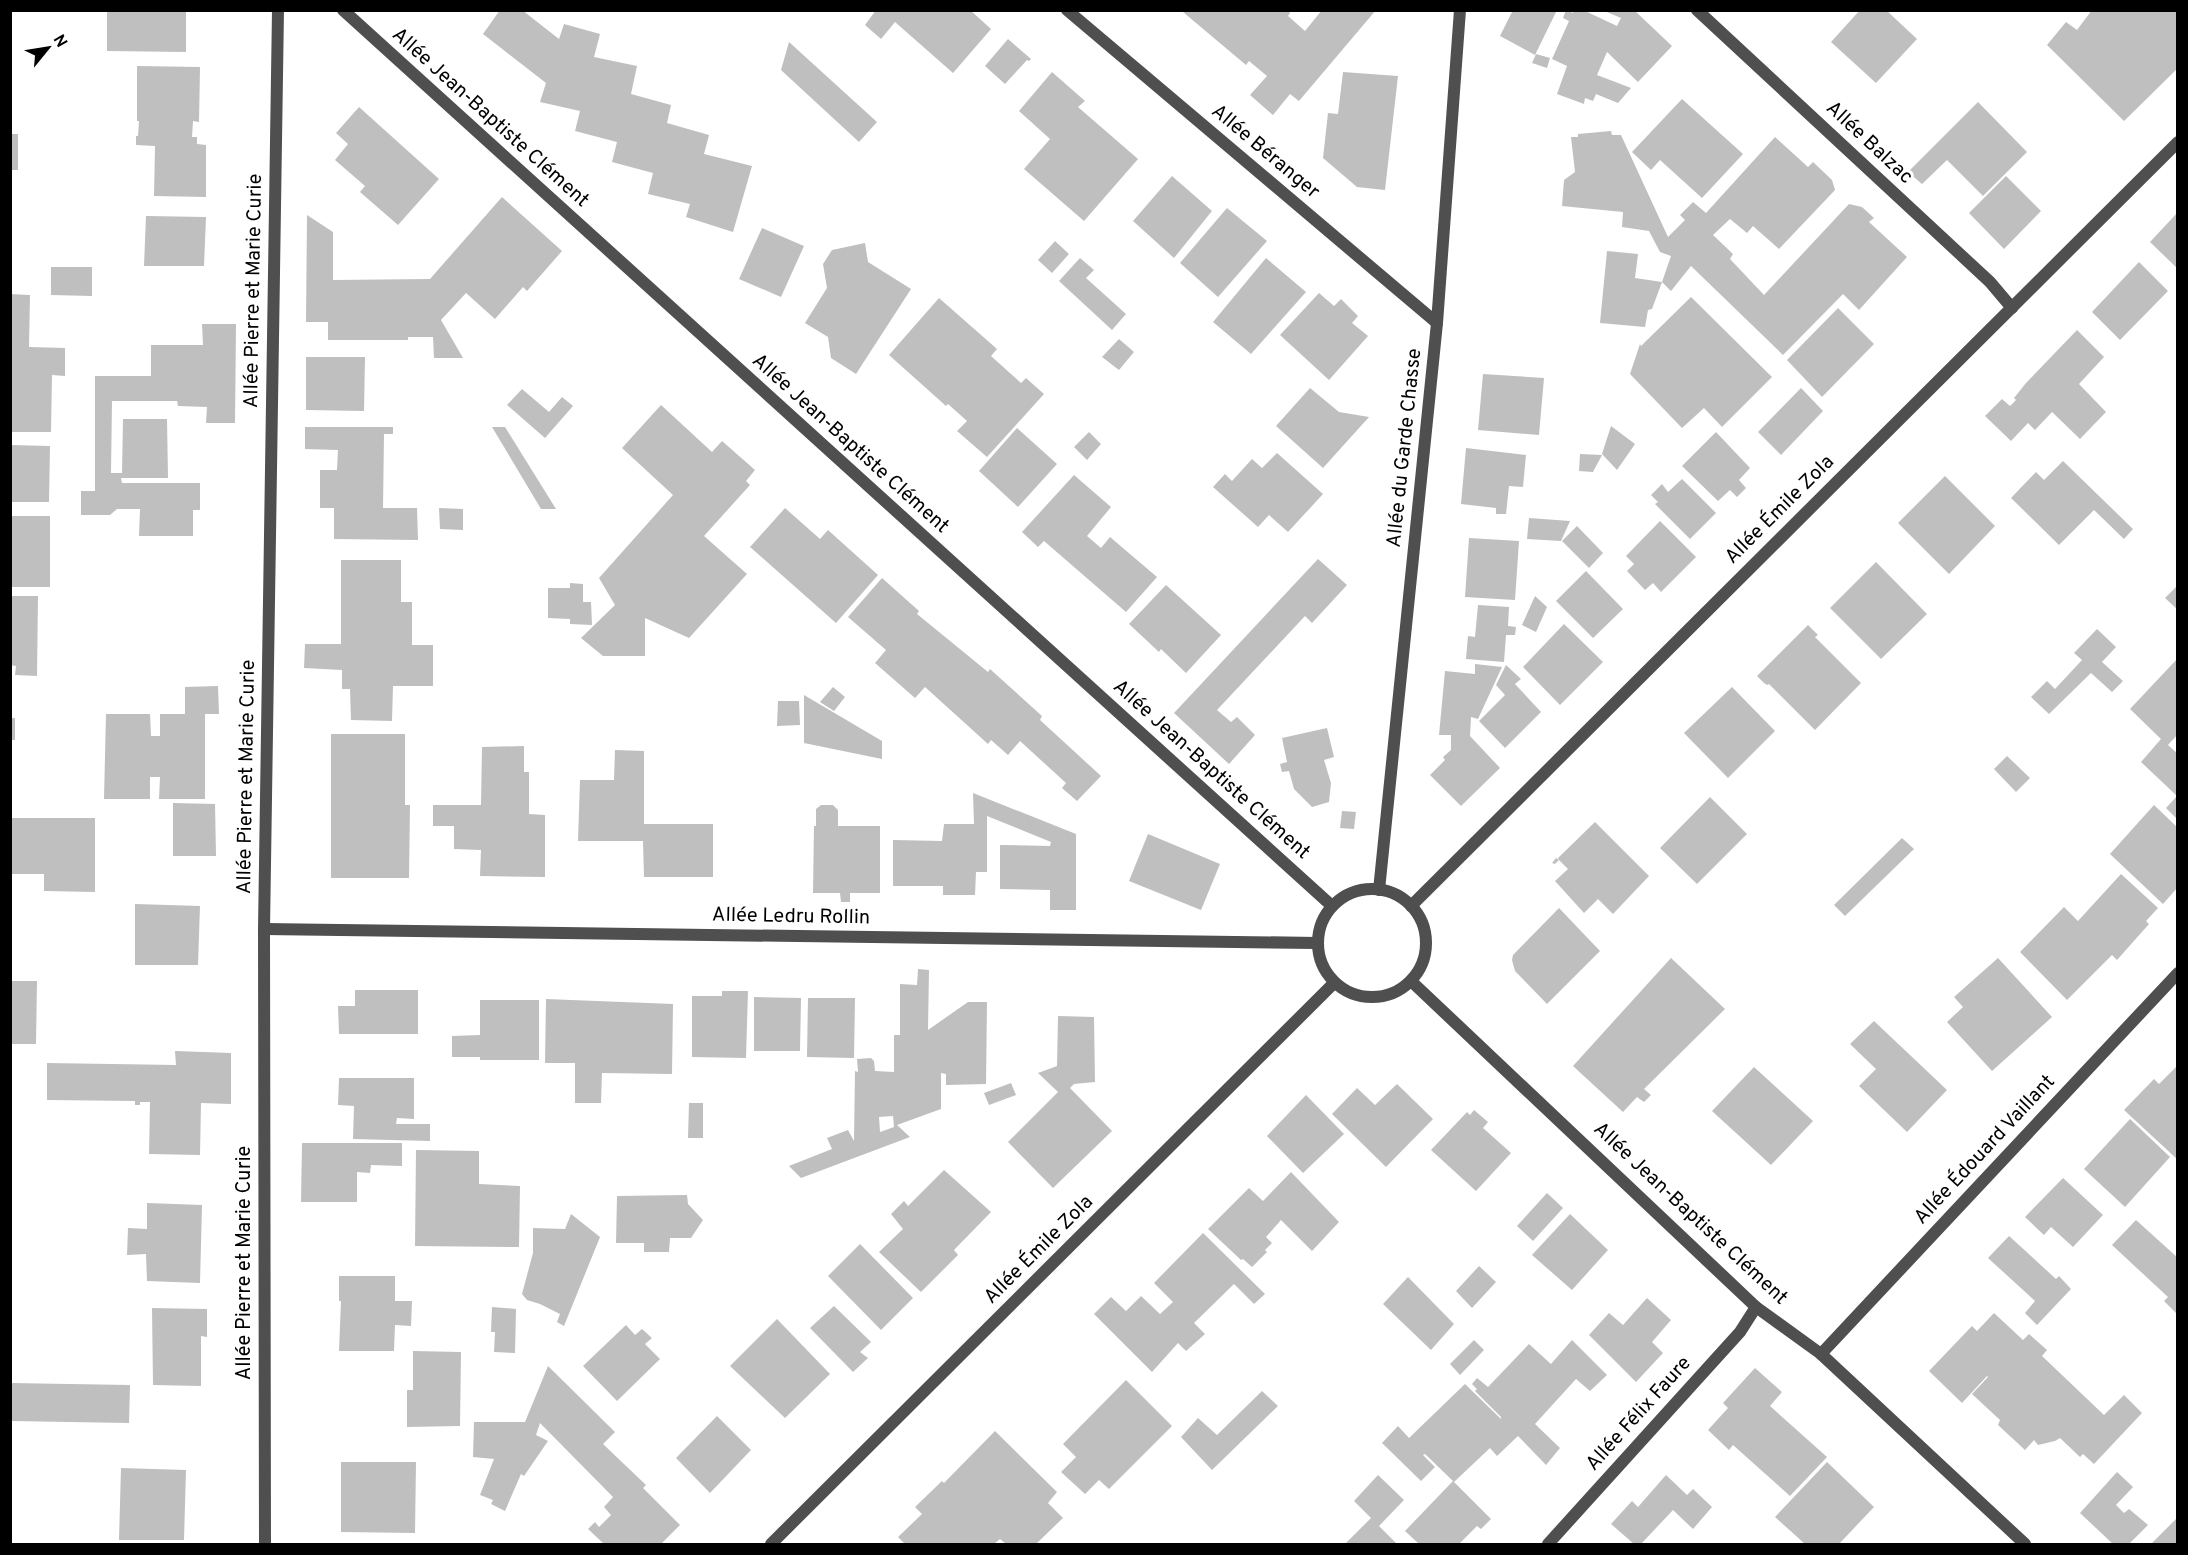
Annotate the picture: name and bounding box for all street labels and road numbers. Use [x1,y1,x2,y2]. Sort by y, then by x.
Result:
street label: Allée Jean-Baptiste Clément [386,22,594,214]
street label: Allée Balzac [1820,96,1918,190]
street label: Allée Béranger [1205,99,1325,205]
street label: Allée Pierre et Marie Curie [239,174,269,408]
street label: Allée du Garde Chasse [1382,347,1428,549]
street label: Allée Jean-Baptiste Clément [746,348,954,540]
street label: Allée Émile Zola [1718,448,1840,570]
street label: Allée Pierre et Marie Curie [232,660,262,894]
street label: Allée Jean-Baptiste Clément [1107,674,1315,866]
street label: Allée Ledru Rollin [712,903,870,931]
street label: Allée Édouard Vaillant [1907,1068,2061,1230]
street label: Allée Jean-Baptiste Clément [1587,1117,1793,1311]
street label: Allée Pierre et Marie Curie [232,1146,258,1380]
street label: Allée Émile Zola [977,1188,1099,1310]
street label: Allée Félix Faure [1581,1351,1697,1477]

